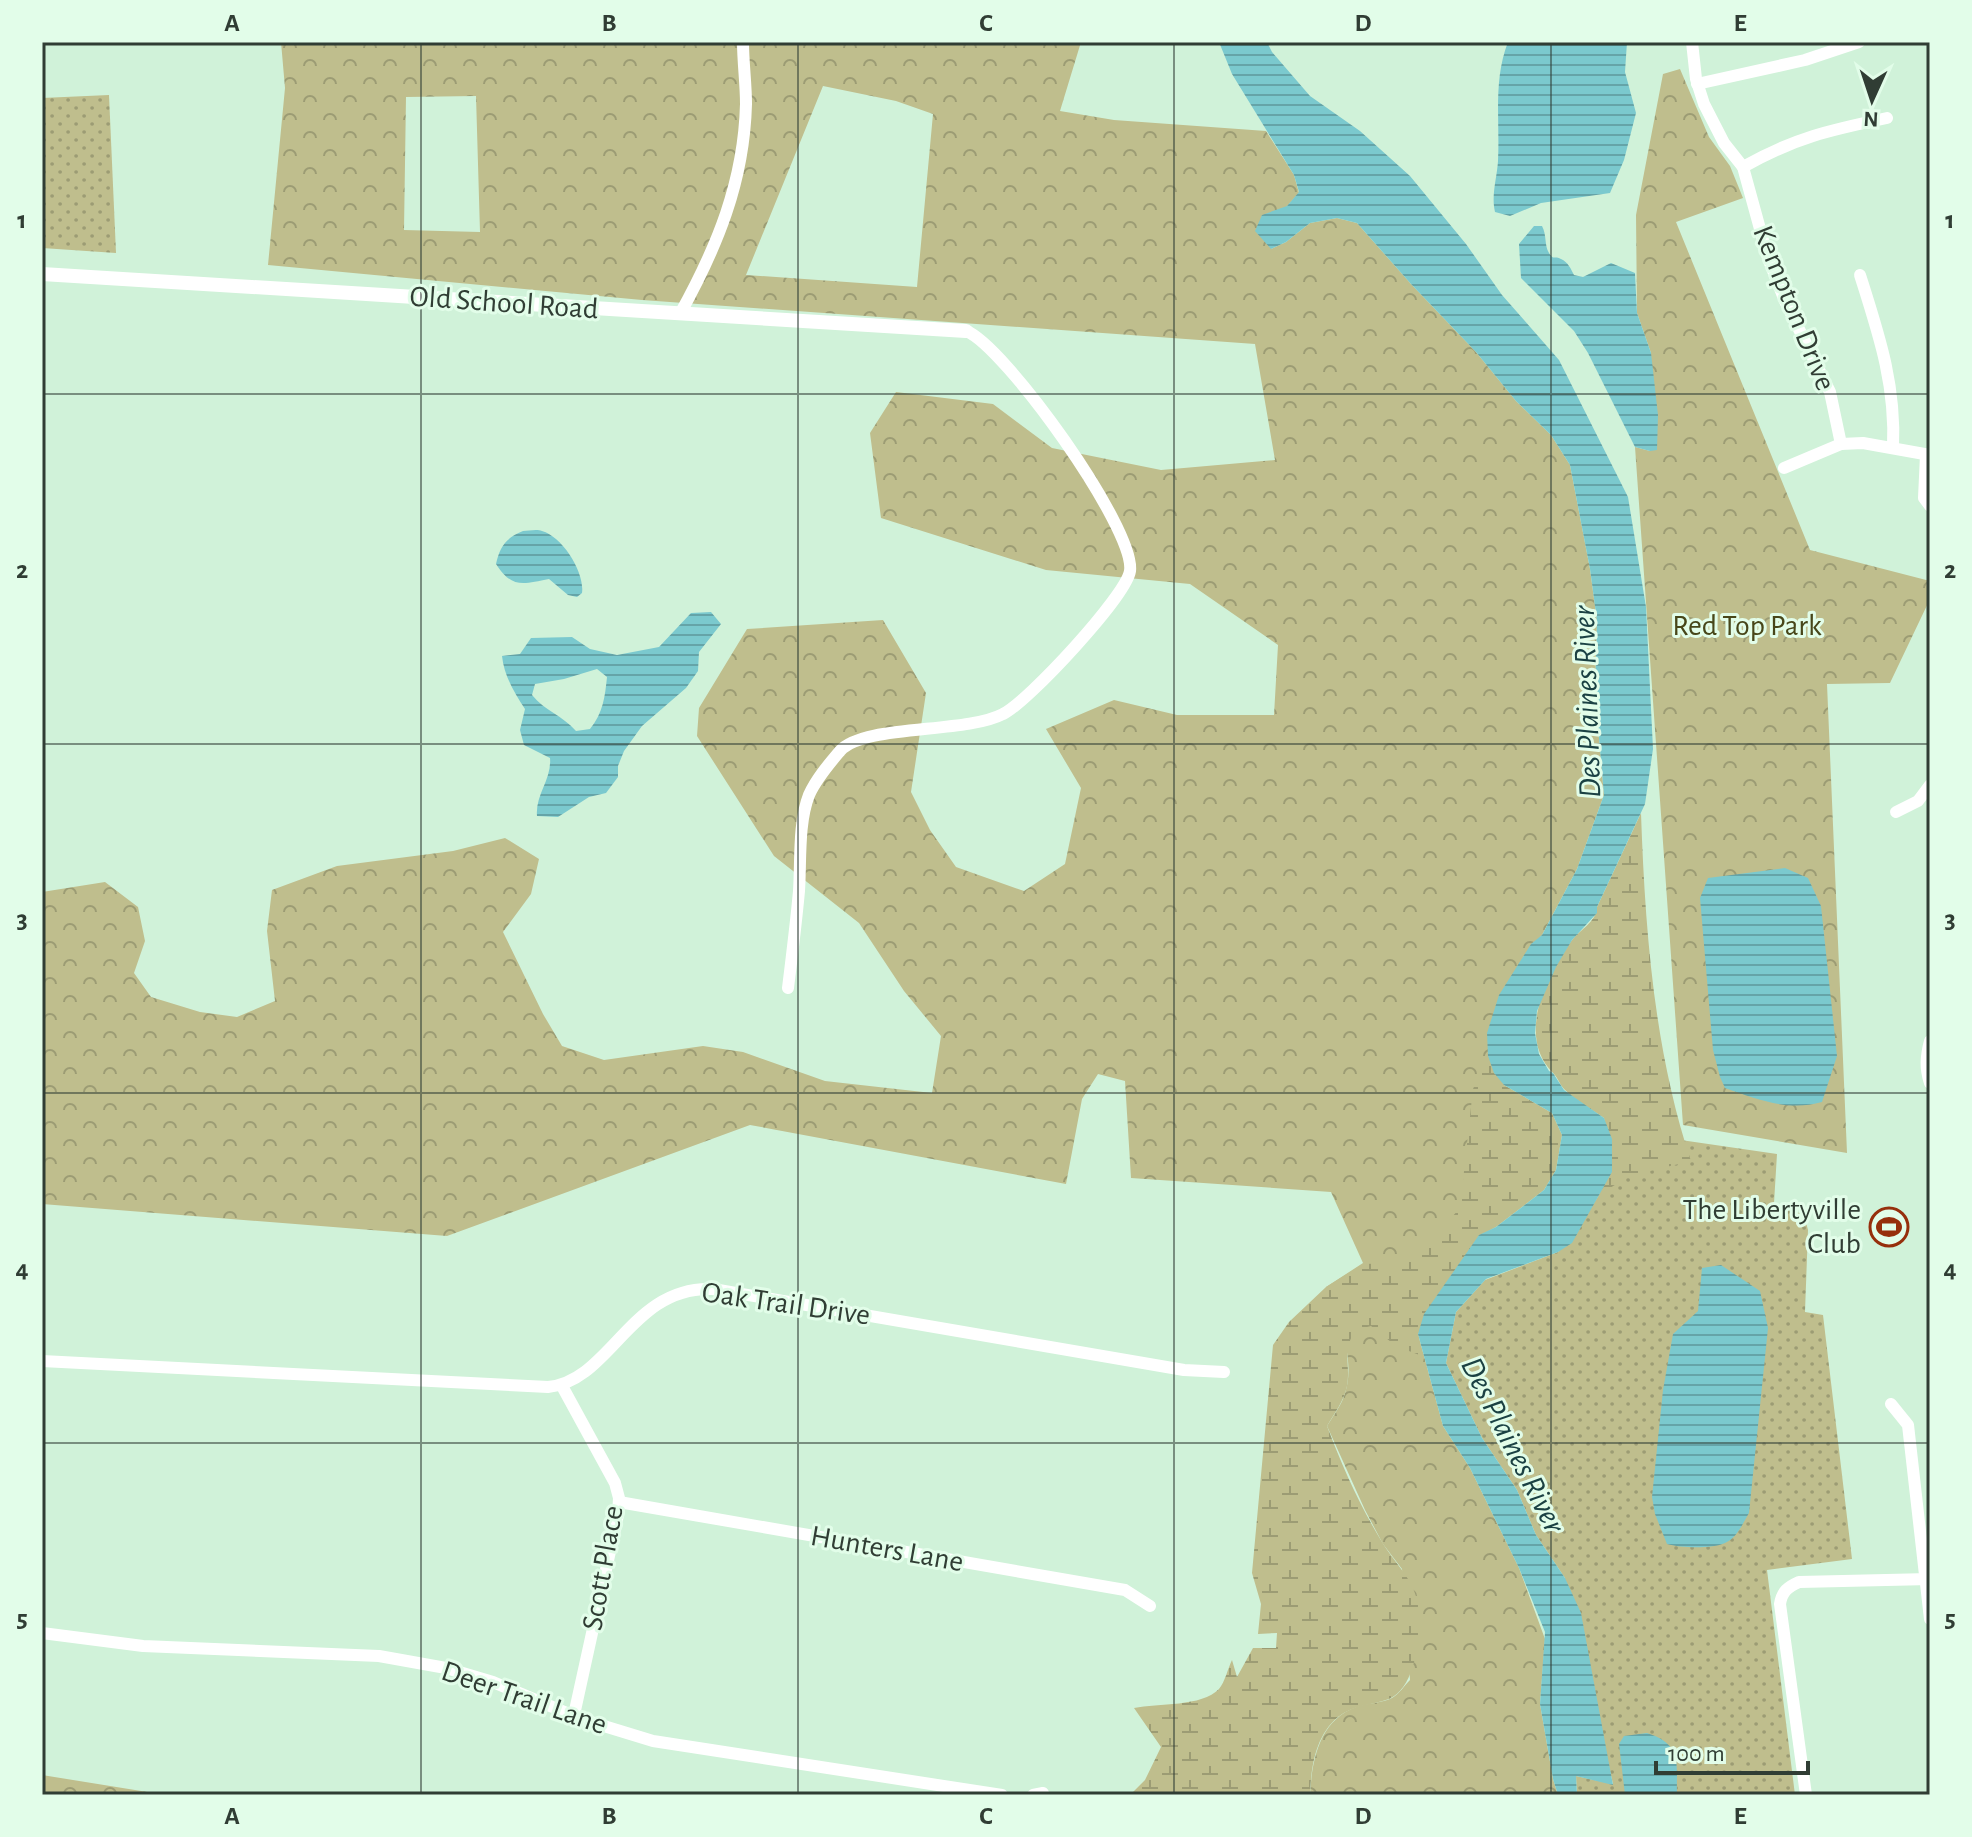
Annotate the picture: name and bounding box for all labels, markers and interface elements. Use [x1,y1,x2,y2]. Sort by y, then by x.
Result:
text: A [224,10,240,36]
text: B [601,10,617,36]
text: C [979,10,993,36]
text: D [1354,10,1372,36]
text: E [1733,10,1747,36]
north arrow [1832,60,1912,140]
text: N [1863,108,1879,130]
text: 1 [17,207,27,233]
text: 1 [1945,207,1955,233]
street label: Kempton Drive [1747,221,1841,395]
street label: Old School Road [409,281,599,325]
text: 2 [16,557,28,583]
text: 2 [1944,557,1956,583]
water label: Des Plaines River [1568,604,1606,799]
park label: Red Top Park [1672,611,1822,641]
text: 3 [16,907,28,933]
text: 3 [1944,907,1956,933]
place label: The Libertyville Club [1683,1195,1861,1259]
sports icon: The Libertyville Club [1868,1206,1910,1248]
text: 4 [15,1256,29,1282]
text: 4 [1943,1256,1957,1282]
street label: Oak Trail Drive [700,1277,872,1331]
water label: Des Plaines River [1455,1352,1572,1539]
street label: Scott Place [577,1503,629,1633]
street label: Hunters Lane [808,1521,966,1577]
text: 5 [16,1606,28,1632]
text: 5 [1944,1606,1956,1632]
street label: Deer Trail Lane [437,1656,611,1740]
scale bar [1656,1725,1808,1775]
text: 100 m [1668,1742,1725,1766]
text: A [224,1803,240,1829]
text: B [601,1803,617,1829]
text: C [979,1803,993,1829]
text: D [1354,1803,1372,1829]
text: E [1733,1803,1747,1829]

